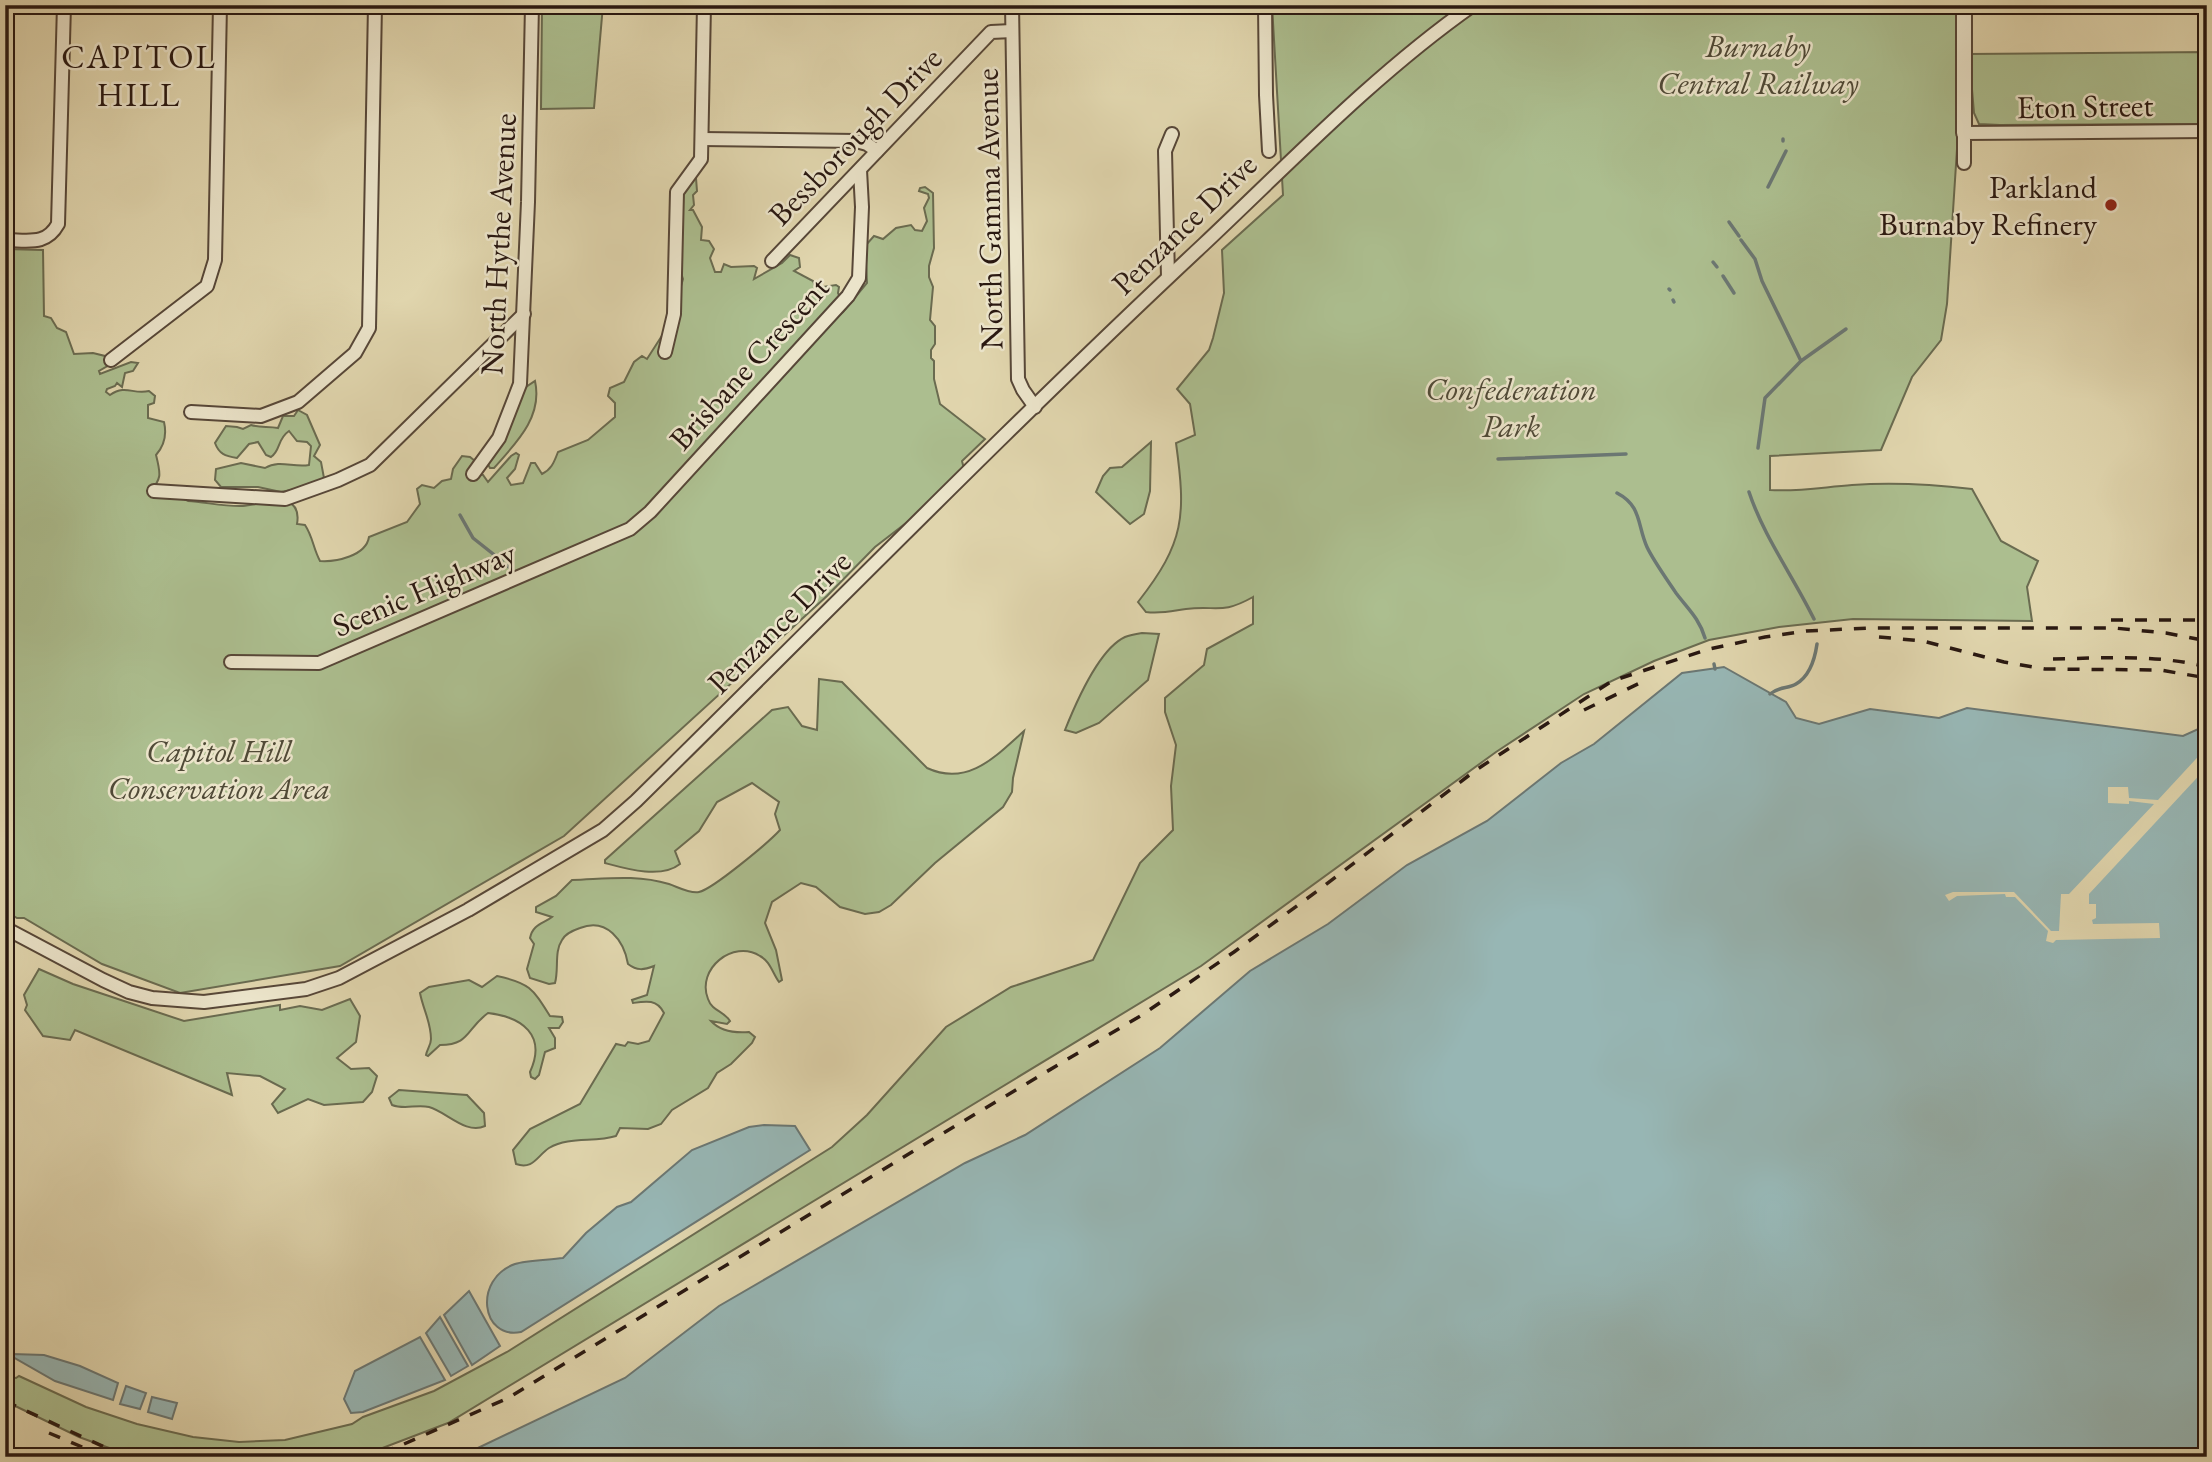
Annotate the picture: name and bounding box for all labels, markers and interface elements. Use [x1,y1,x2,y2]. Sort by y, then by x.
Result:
park label: Burnaby Central Railway [1657,25,1859,104]
district label: CAPITOL HILL [61,35,217,116]
street label: Bessborough Drive [759,38,951,234]
street label: North Gamma Avenue [966,68,1012,350]
street label: Eton Street [2016,84,2154,128]
street label: North Hythe Avenue [470,112,526,376]
street label: Penzance Drive [1102,144,1266,304]
place label: Parkland Burnaby Refinery [1879,166,2098,245]
marker: Parkland Burnaby Refinery [2103,197,2119,213]
street label: Brisbane Crescent [660,267,838,459]
park label: Confederation Park [1425,368,1597,447]
street label: Scenic Highway [326,531,523,646]
street label: Penzance Drive [698,541,860,703]
park label: Capitol Hill Conservation Area [108,730,330,809]

